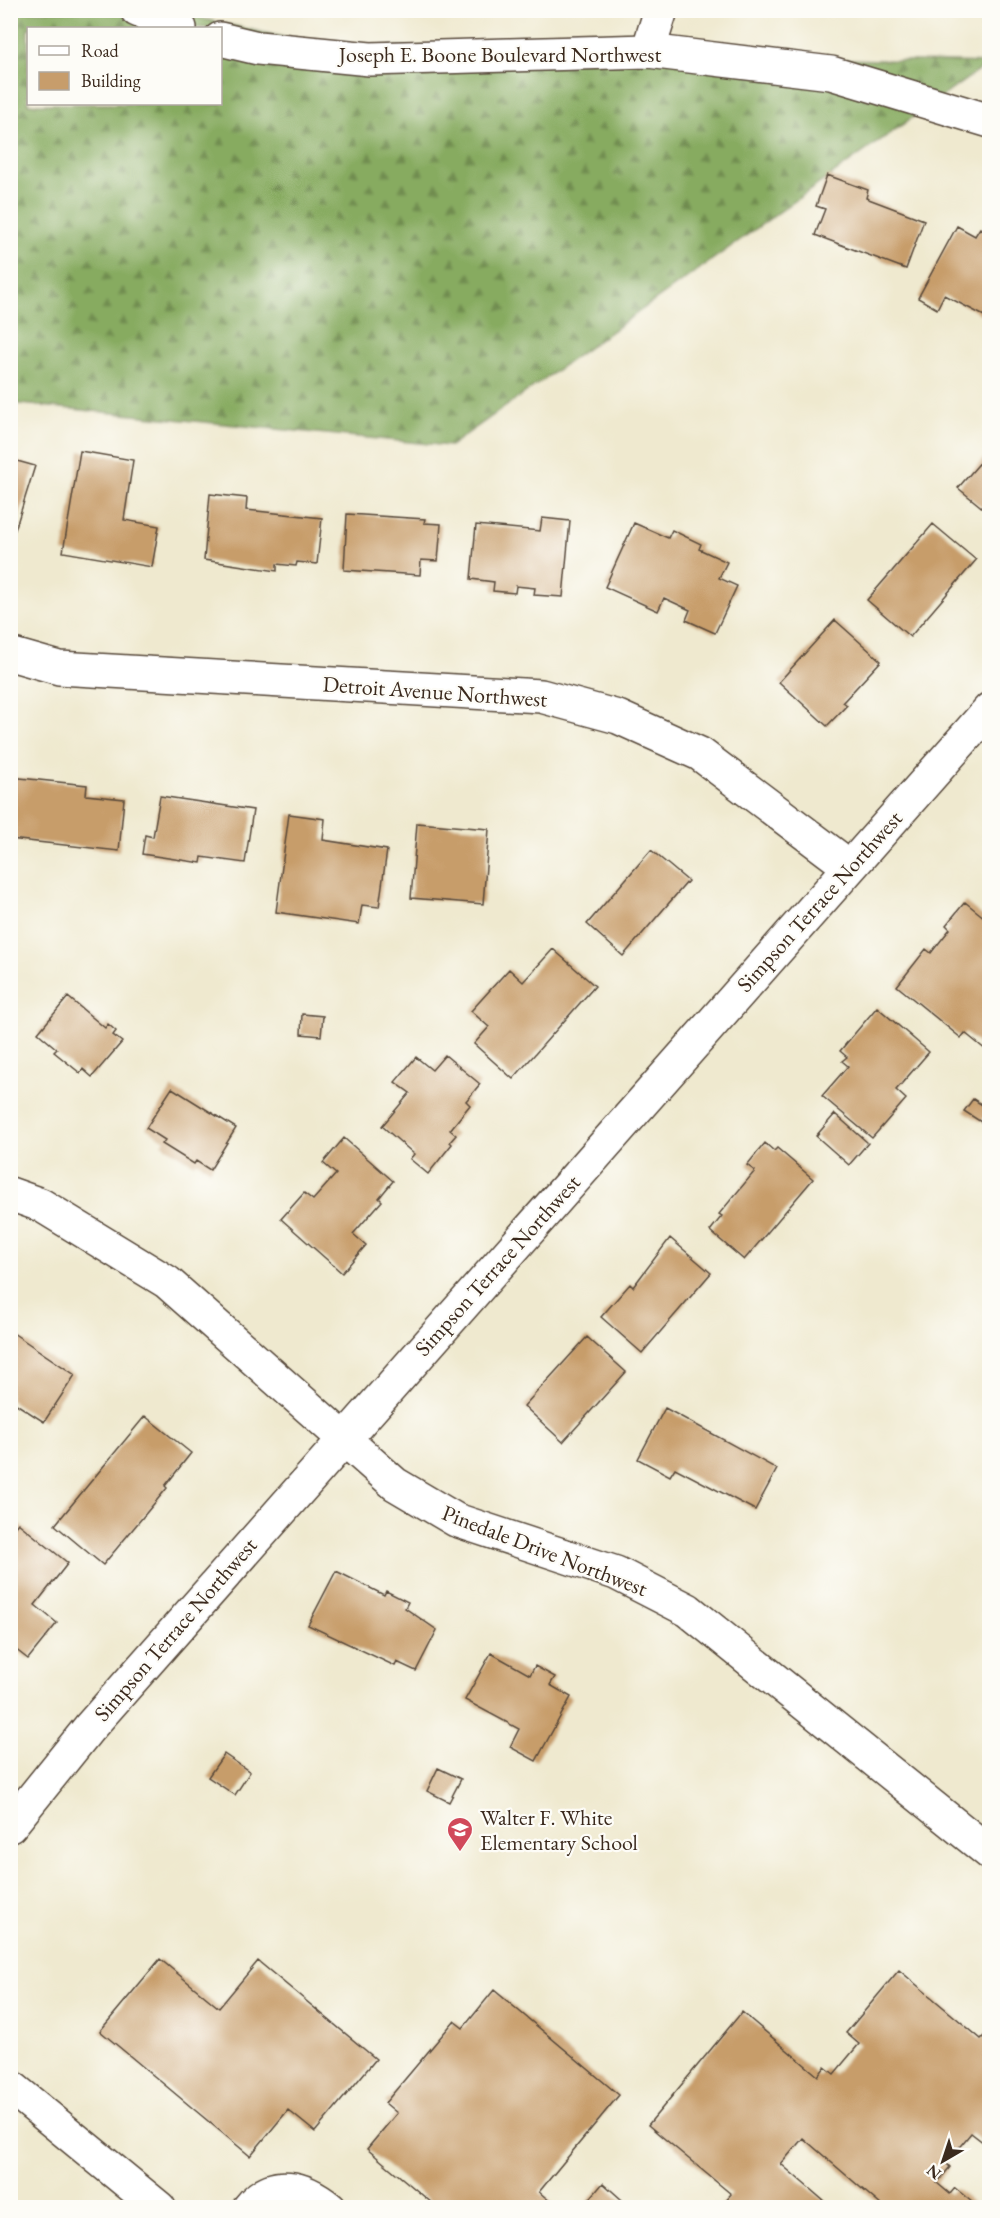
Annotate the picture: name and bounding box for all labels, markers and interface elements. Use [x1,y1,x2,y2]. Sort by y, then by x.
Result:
legend [27,27,222,105]
text: Road [81,39,120,62]
street label: Joseph E. Boone Boulevard Northwest [337,40,661,69]
text: Building [81,69,141,92]
street label: Detroit Avenue Northwest [322,669,548,714]
street label: Simpson Terrace Northwest [730,804,909,998]
street label: Simpson Terrace Northwest [408,1168,587,1362]
street label: Pinedale Drive Northwest [438,1498,652,1603]
street label: Simpson Terrace Northwest [87,1531,263,1727]
place label: Walter F. White Elementary School [480,1803,638,1857]
school or university icon: Walter F. White Elementary School [445,1815,475,1853]
north arrow [913,2131,973,2191]
text: N [922,2160,946,2185]

